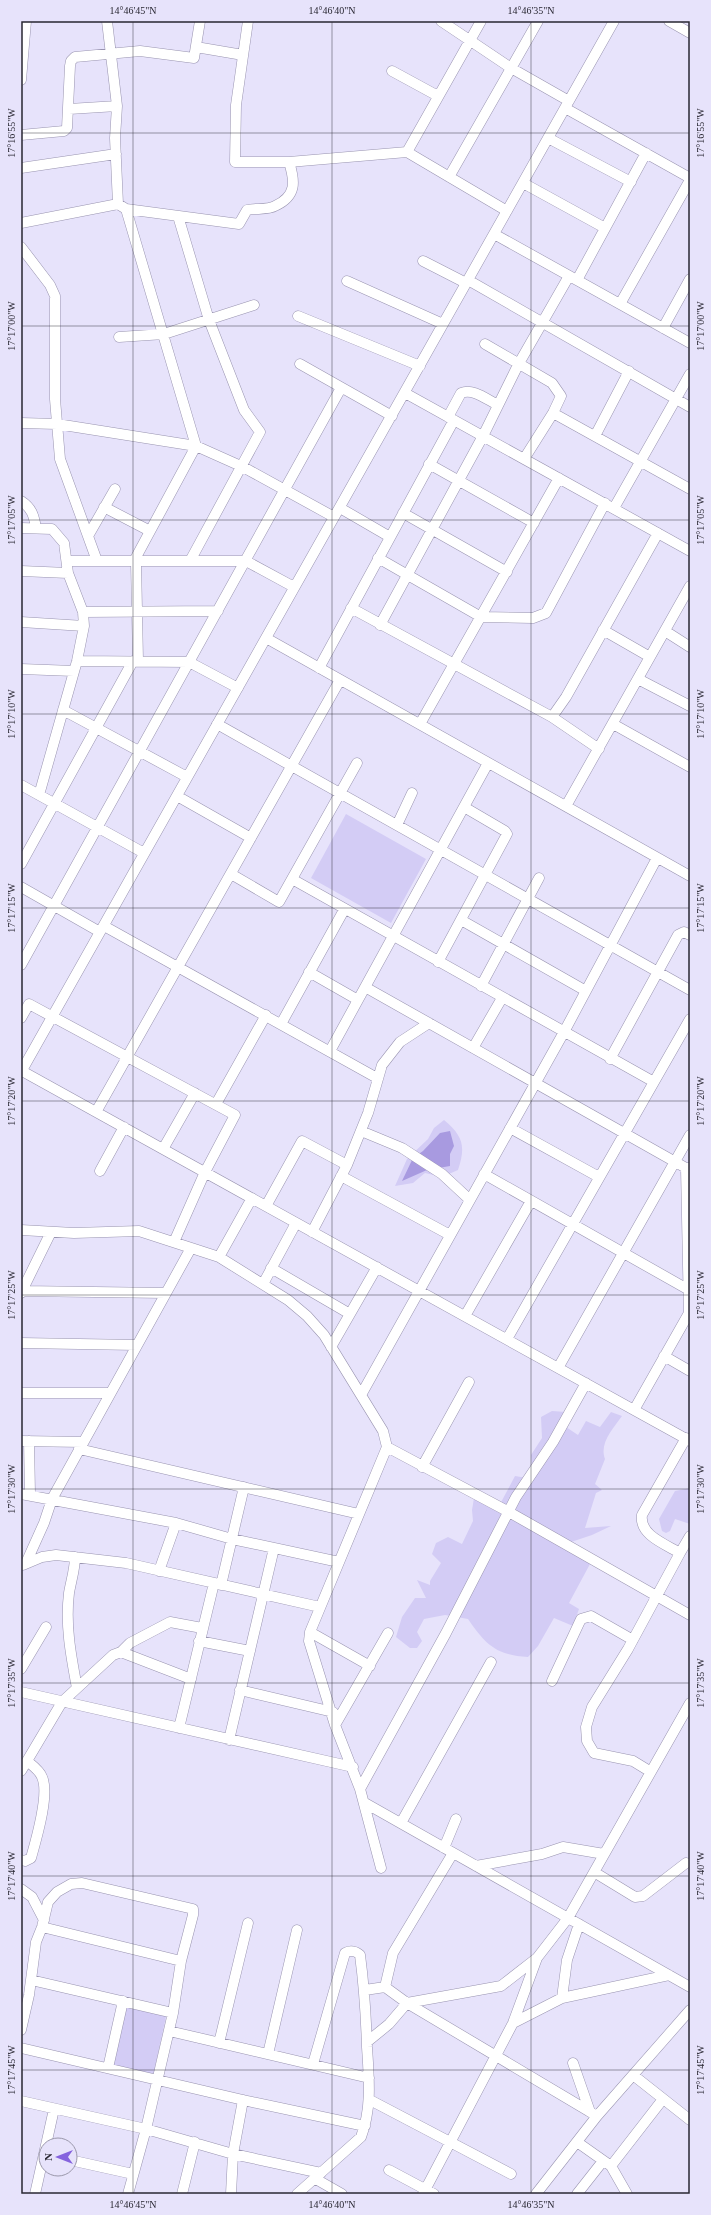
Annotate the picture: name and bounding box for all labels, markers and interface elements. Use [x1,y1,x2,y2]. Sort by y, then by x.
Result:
text: 14°46'45"N [109,5,157,16]
text: 14°46'40"N [308,5,356,16]
text: 14°46'35"N [507,5,555,16]
text: 17°16'55"W [6,108,17,158]
text: 17°16'55"W [695,108,706,158]
text: 17°17'00"W [6,301,17,351]
text: 17°17'00"W [695,301,706,351]
text: 17°17'05"W [6,495,17,545]
text: 17°17'05"W [695,495,706,545]
text: 17°17'10"W [6,689,17,739]
text: 17°17'10"W [695,689,706,739]
text: 17°17'15"W [6,883,17,933]
text: 17°17'15"W [695,883,706,933]
text: 17°17'20"W [6,1076,17,1126]
text: 17°17'20"W [695,1076,706,1126]
text: 17°17'25"W [6,1270,17,1320]
text: 17°17'25"W [695,1270,706,1320]
text: 17°17'30"W [6,1464,17,1514]
text: 17°17'30"W [695,1464,706,1514]
text: 17°17'35"W [6,1658,17,1708]
text: 17°17'35"W [695,1658,706,1708]
text: 17°17'40"W [6,1851,17,1901]
text: 17°17'40"W [695,1851,706,1901]
text: 17°17'45"W [6,2045,17,2095]
text: 17°17'45"W [695,2045,706,2095]
north arrow [38,2137,78,2177]
text: N [42,2153,54,2161]
text: 14°46'45"N [109,2199,157,2210]
text: 14°46'40"N [308,2199,356,2210]
text: 14°46'35"N [507,2199,555,2210]

